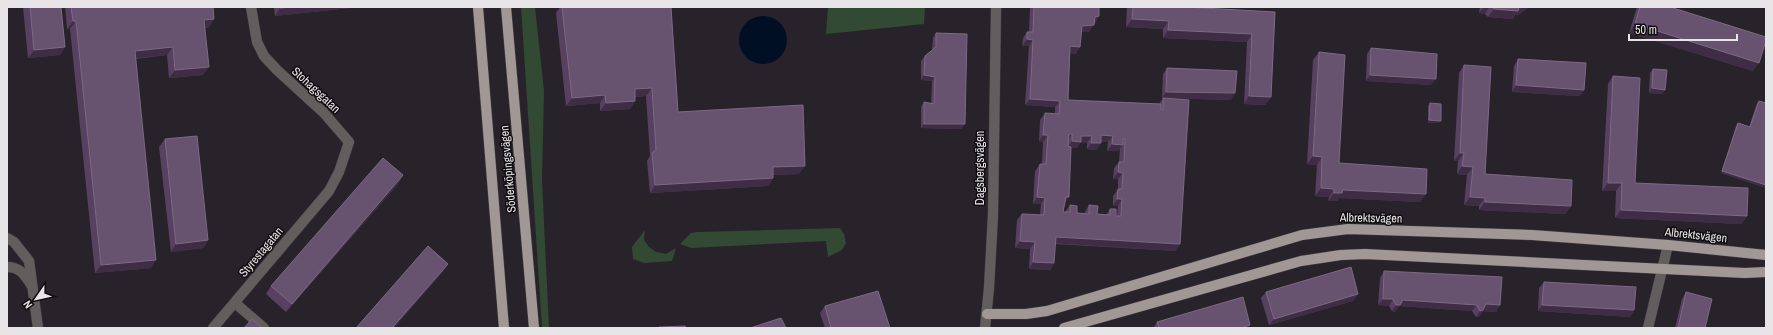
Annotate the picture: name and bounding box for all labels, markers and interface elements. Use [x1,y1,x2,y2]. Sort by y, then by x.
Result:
scale bar [1629,16,1737,42]
text: 50 m [1635,22,1657,38]
street label: Stohagsgatan [288,63,344,117]
street label: Söderköpingsvägen [496,125,520,213]
street label: Dagsbergsvägen [972,131,988,205]
street label: Albrektsvägen [1339,209,1402,227]
street label: Styrestagatan [235,224,287,280]
street label: Albrektsvägen [1663,224,1728,246]
north arrow [16,279,56,319]
text: N [20,298,35,311]

